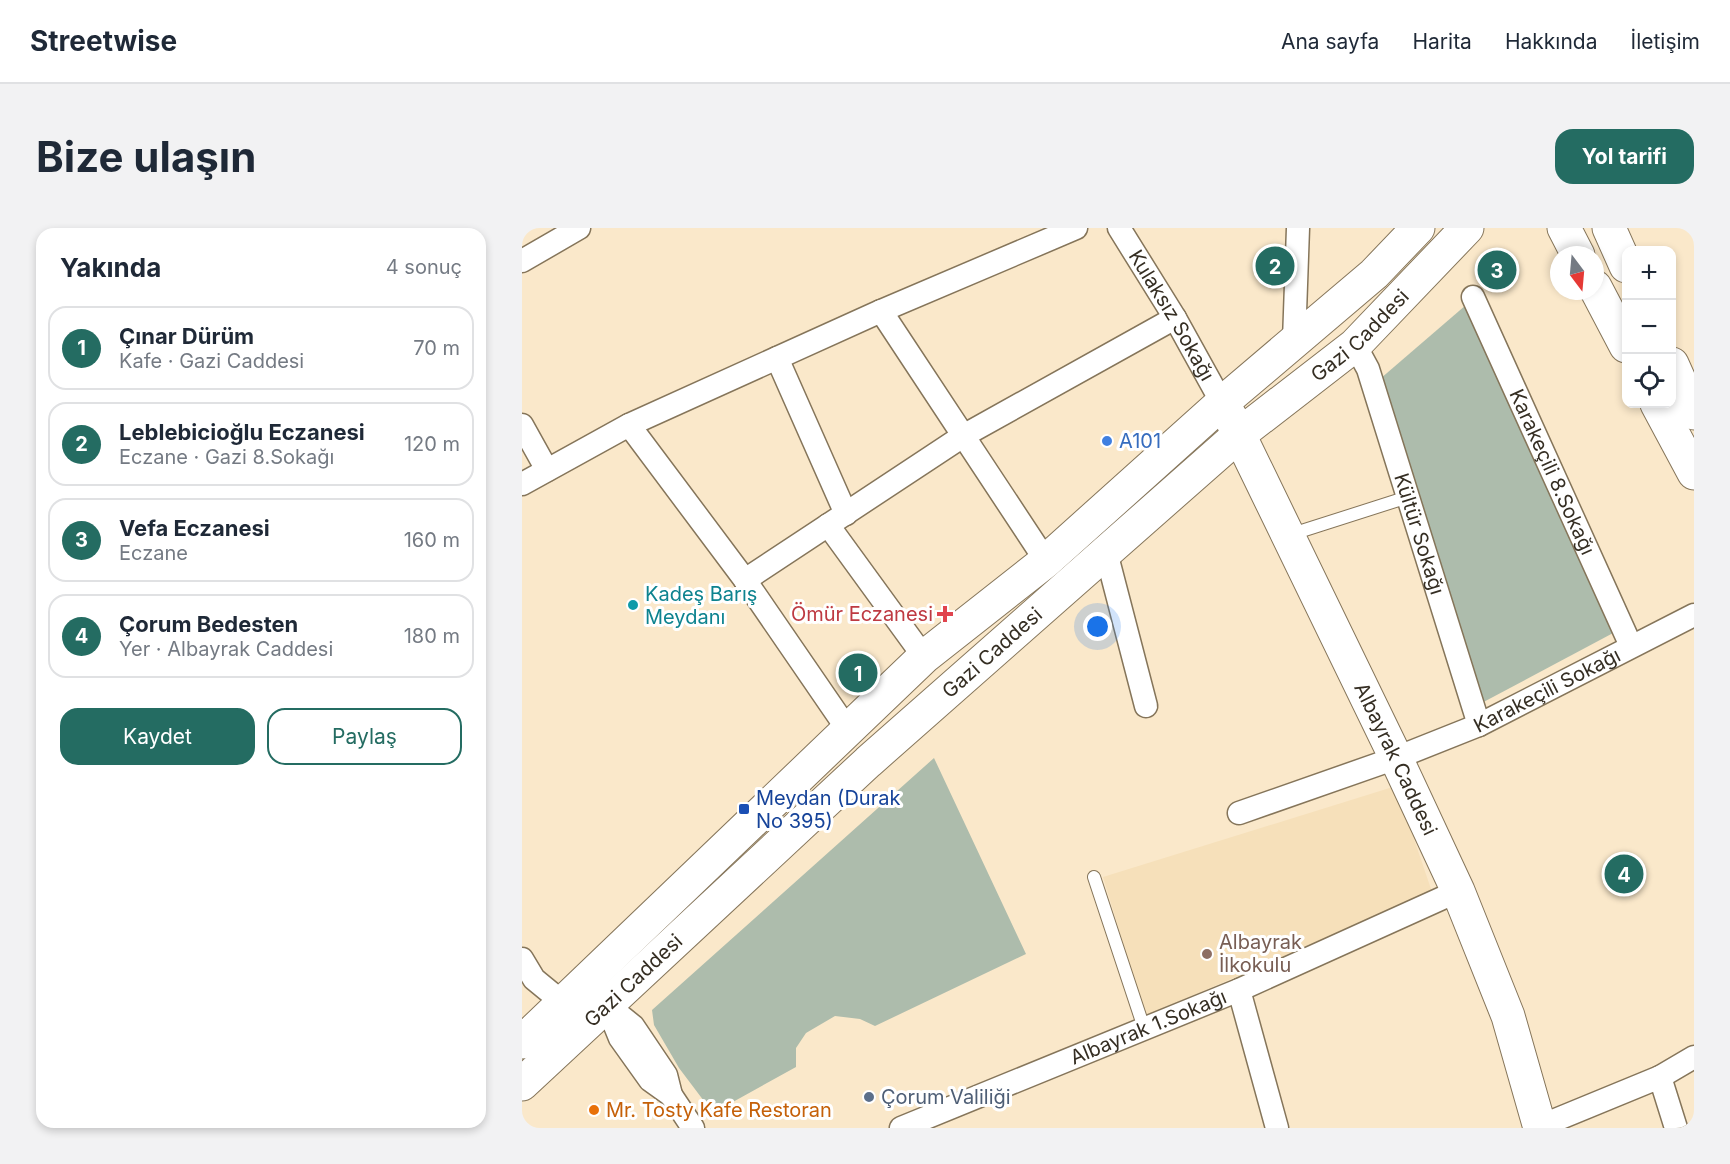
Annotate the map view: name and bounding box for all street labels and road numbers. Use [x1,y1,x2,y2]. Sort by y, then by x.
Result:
street label: Kulaksız Sokağı [1124,245,1219,385]
street label: Gazi Caddesi [1306,284,1414,387]
street label: Karakeçili 8.Sokağı [1504,385,1600,558]
street label: Kültür Sokağı [1389,470,1450,597]
street label: Gazi Caddesi [937,602,1047,703]
street label: Karakeçili Sokağı [1470,643,1624,738]
street label: Albayrak Caddesi [1349,679,1442,839]
street label: Gazi Caddesi [579,929,687,1032]
street label: Albayrak 1.Sokağı [1066,984,1230,1070]

